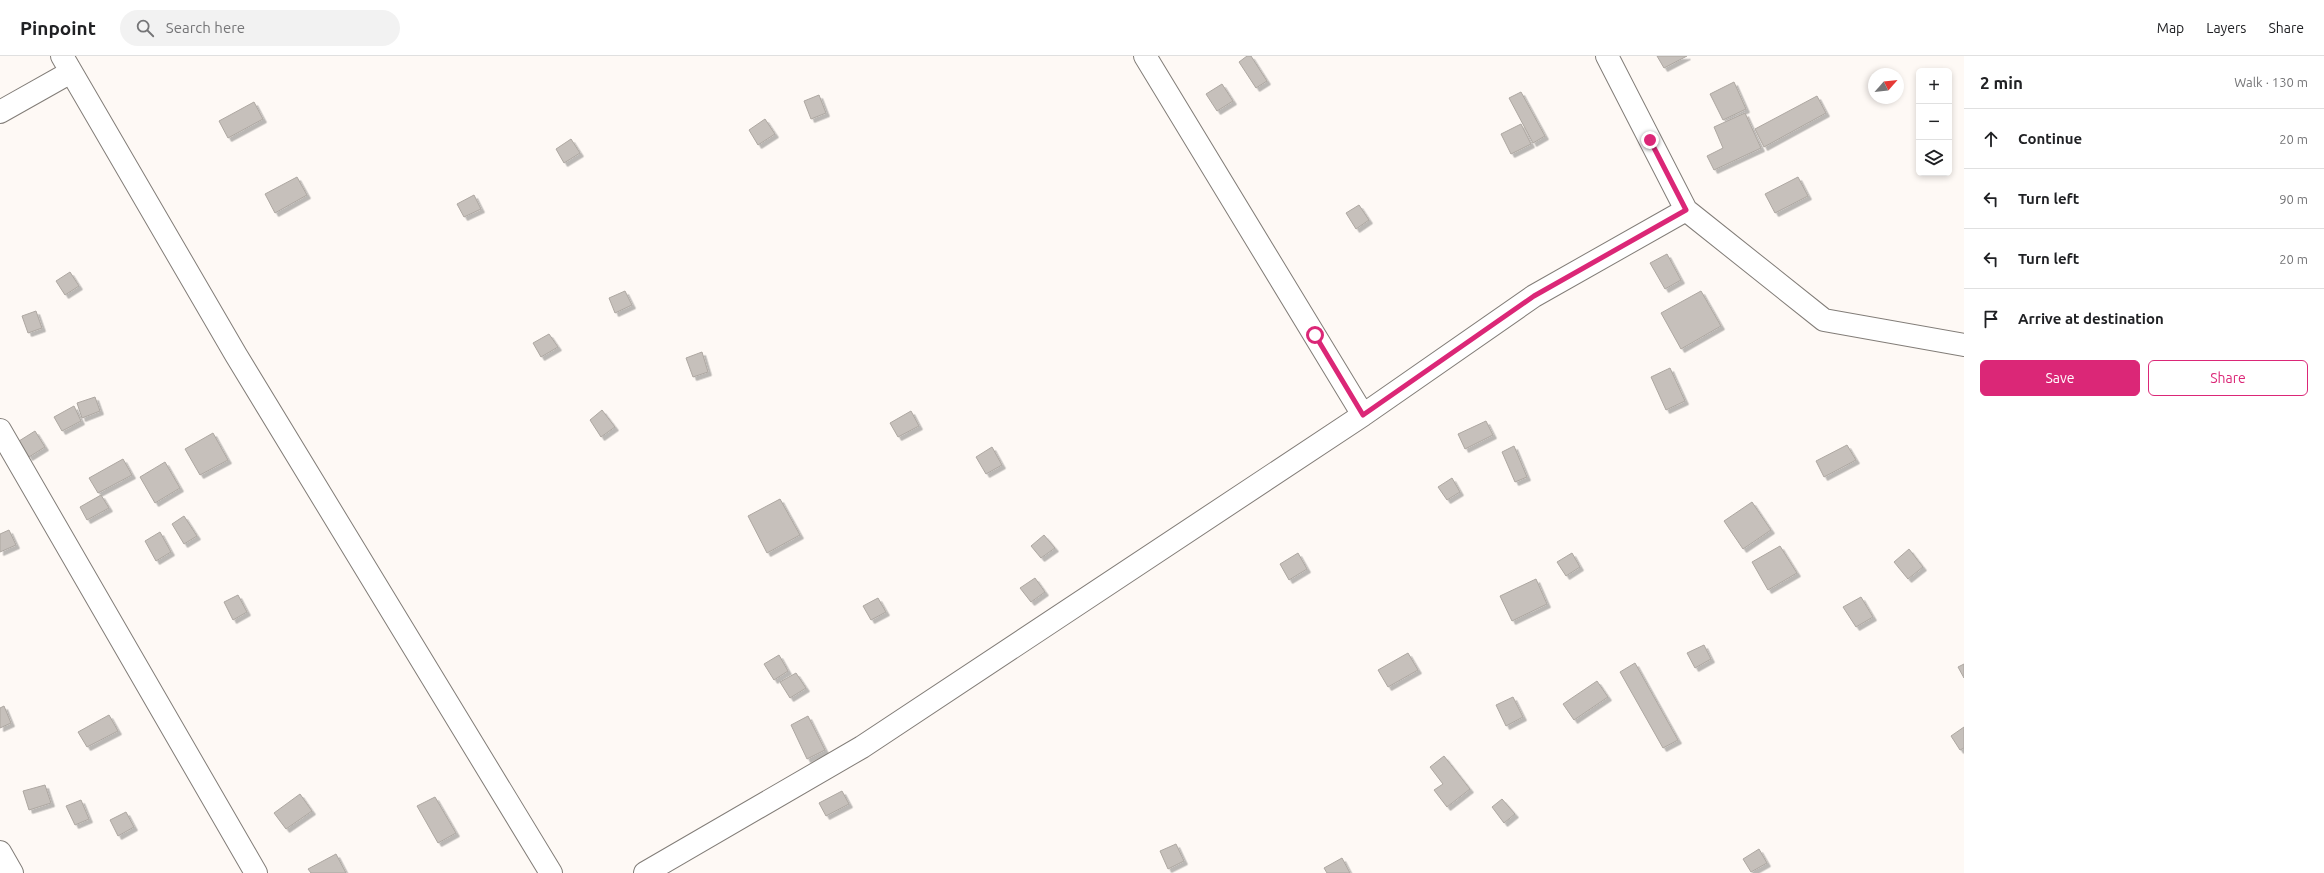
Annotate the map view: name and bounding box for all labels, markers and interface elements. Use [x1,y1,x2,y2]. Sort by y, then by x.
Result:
search box [120,10,400,46]
text: Pinpoint [20,17,96,39]
icon: search [134,17,156,39]
text: Search here [166,19,245,36]
text: Map [2157,20,2184,36]
text: Layers [2206,20,2246,36]
text: Share [2268,20,2304,36]
north arrow [1868,68,1904,104]
map controls [1916,68,1952,176]
button: + [1916,68,1952,104]
text: 2 min [1980,73,2023,92]
text: Walk · 130 m [2234,75,2308,89]
button: − [1916,104,1952,140]
icon: ahead [1980,128,2002,150]
text: Continue [2018,130,2082,147]
route end [1641,131,1659,149]
text: 20 m [2279,132,2308,146]
button: layers [1916,140,1952,176]
icon: left [1980,188,2002,210]
text: Turn left [2018,190,2079,207]
text: 90 m [2279,192,2308,206]
icon: left [1980,248,2002,270]
text: Turn left [2018,250,2079,267]
text: 20 m [2279,252,2308,266]
icon: arrive [1980,308,2002,330]
text: Arrive at destination [2018,310,2164,327]
route start [1306,326,1324,344]
button: Save [1980,360,2140,396]
button: Share [2148,360,2308,396]

